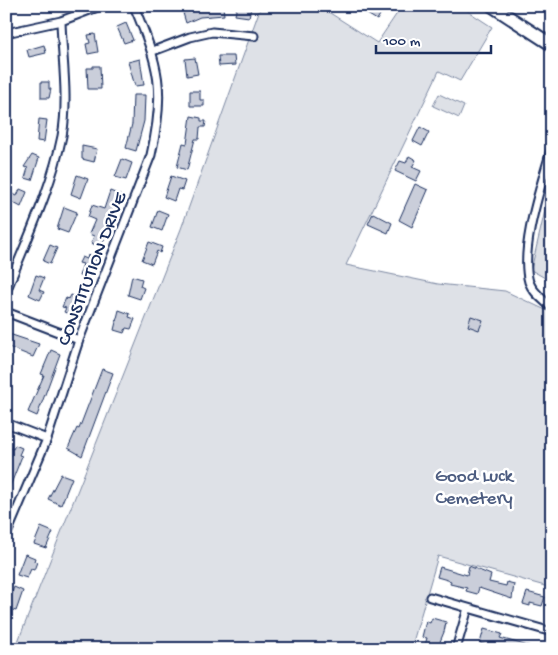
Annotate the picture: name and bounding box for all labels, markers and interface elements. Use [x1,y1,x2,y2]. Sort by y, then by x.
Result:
scale bar [376,22,490,54]
text: 100 m [382,33,421,51]
street label: CONSTITUTION DRIVE [53,188,134,349]
park label: Good Luck Cemetery [435,466,515,511]

